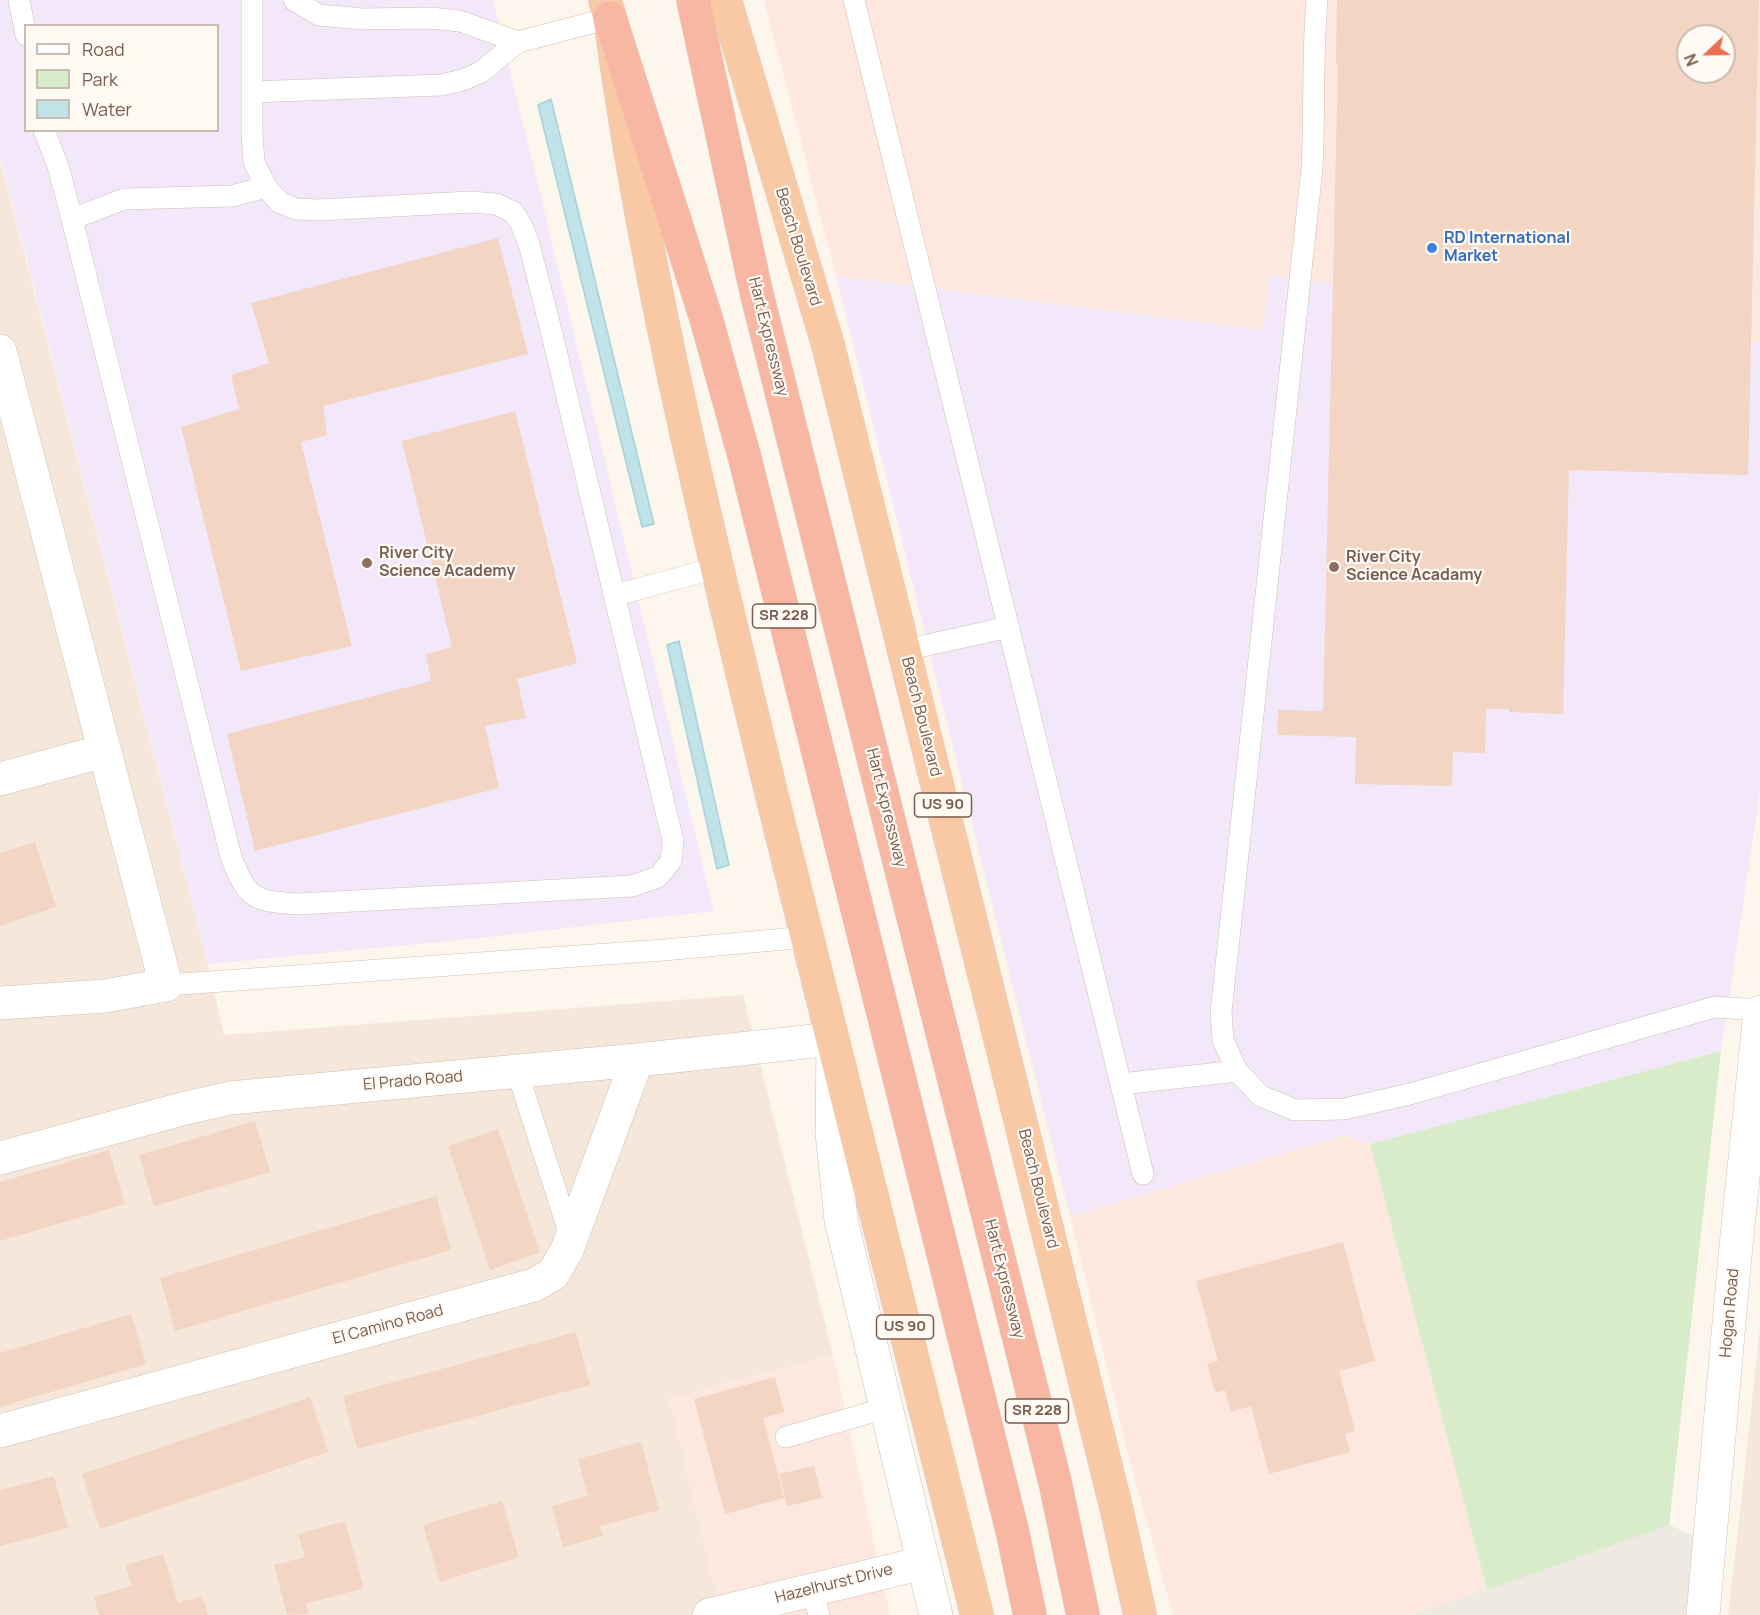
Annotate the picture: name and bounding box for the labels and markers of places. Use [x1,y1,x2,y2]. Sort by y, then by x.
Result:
place label: RD International Market [1444,229,1570,267]
marker: RD International Market [1425,241,1439,255]
place label: River City Science Academy [379,544,515,582]
place label: River City Science Acadamy [1346,548,1482,586]
marker: River City Science Academy [360,556,374,570]
marker: River City Science Acadamy [1327,560,1341,574]

